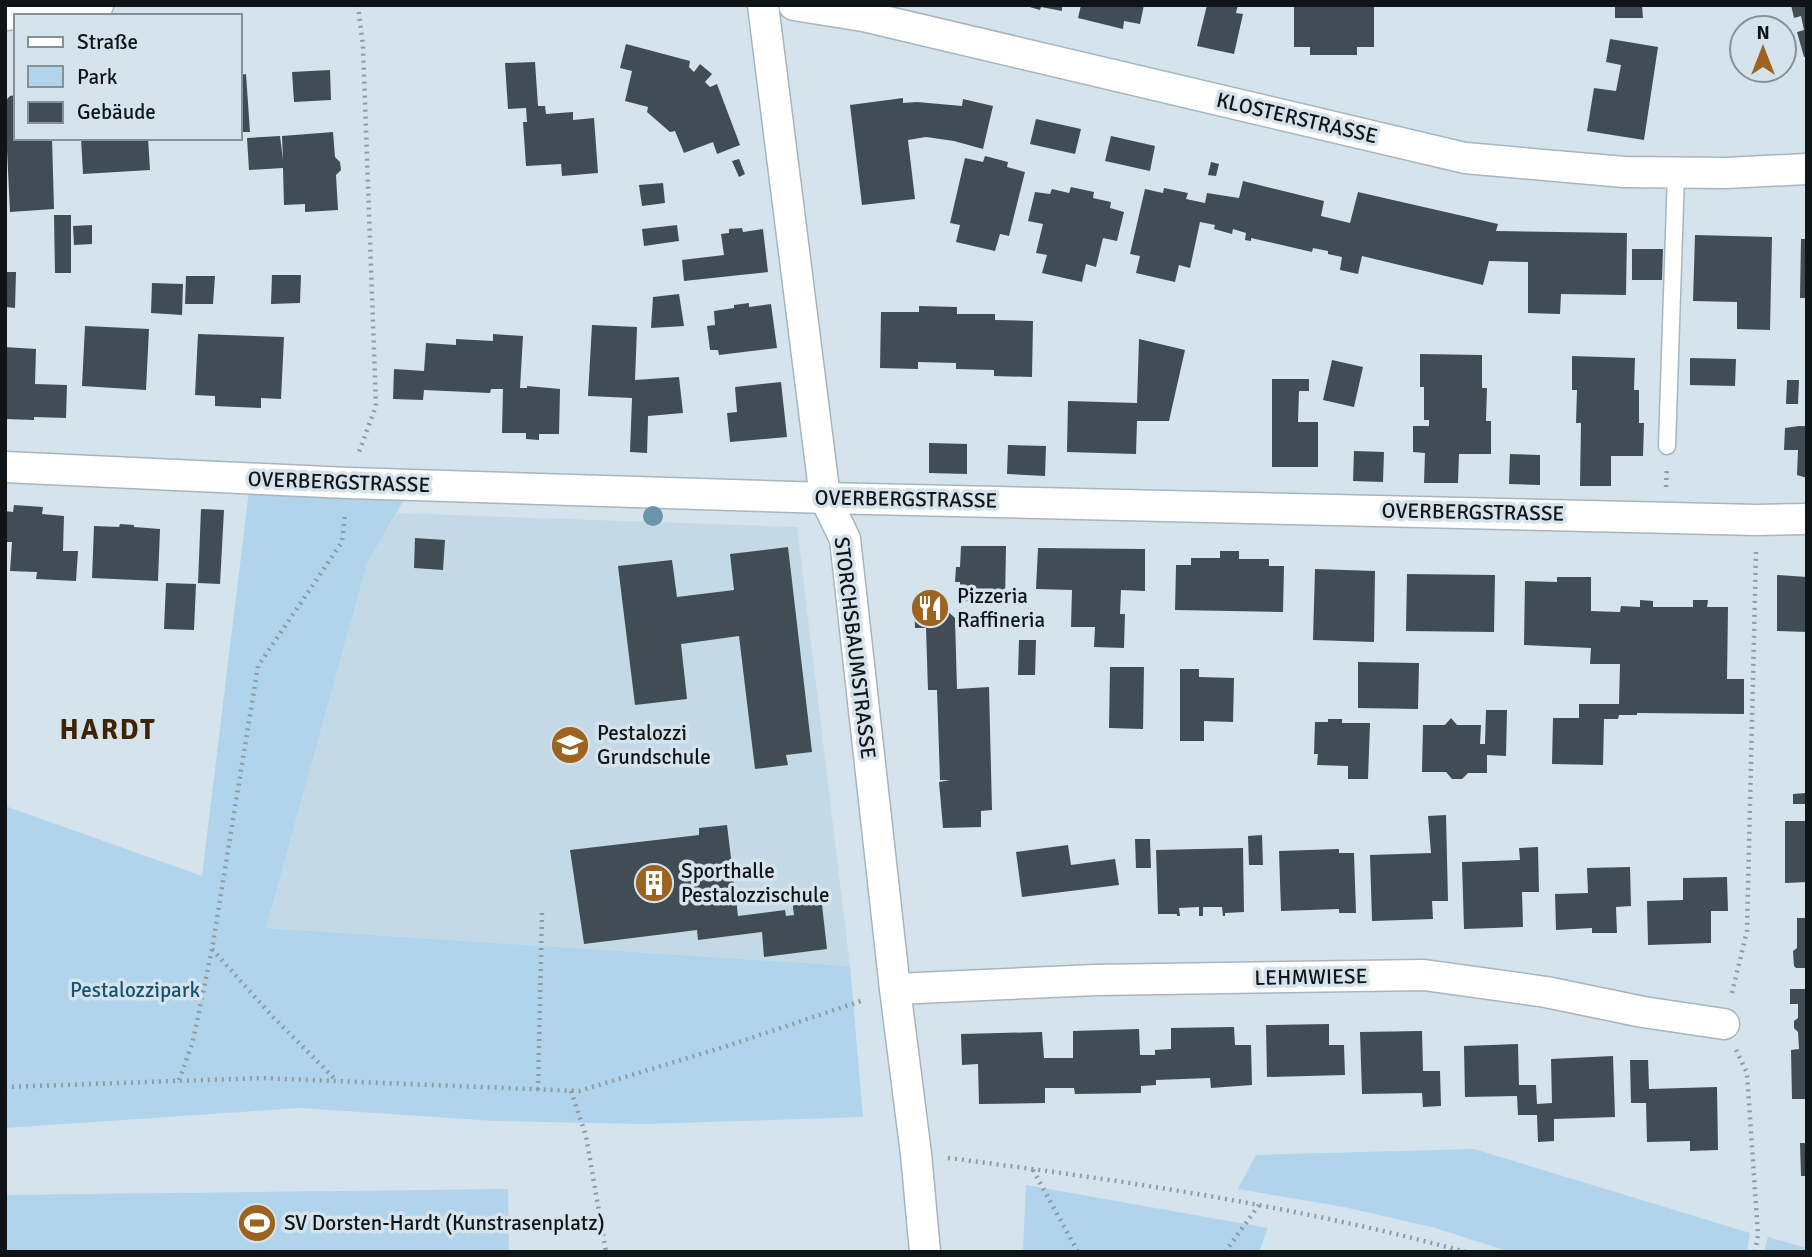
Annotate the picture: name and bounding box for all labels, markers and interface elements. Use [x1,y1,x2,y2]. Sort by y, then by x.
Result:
legend [14,14,242,140]
north arrow [1728,14,1798,84]
text: N [1756,21,1770,45]
text: Straße [77,29,138,55]
text: Park [77,64,118,90]
street label: KLOSTERSTRASSE [1214,87,1380,149]
text: Gebäude [77,99,156,125]
street label: OVERBERGSTRASSE [247,466,431,498]
street label: OVERBERGSTRASSE [814,484,998,514]
street label: OVERBERGSTRASSE [1381,497,1565,527]
street label: STORCHSBAUMSTRASSE [828,535,882,761]
place label: Pizzeria Raffineria [957,583,1045,633]
restaurant icon: Pizzeria Raffineria [909,587,951,629]
district label: HARDT [60,713,156,747]
place label: Pestalozzi Grundschule [597,720,711,770]
school or university icon: Pestalozzi Grundschule [549,724,591,766]
place label: Sporthalle Pestalozzischule [681,858,830,908]
building icon: Sporthalle Pestalozzischule [633,862,675,904]
street label: LEHMWIESE [1254,963,1368,991]
park label: Pestalozzipark [70,977,200,1003]
sports icon: SV Dorsten-Hardt (Kunstrasenplatz) [236,1202,278,1244]
place label: SV Dorsten-Hardt (Kunstrasenplatz) [284,1210,605,1236]

